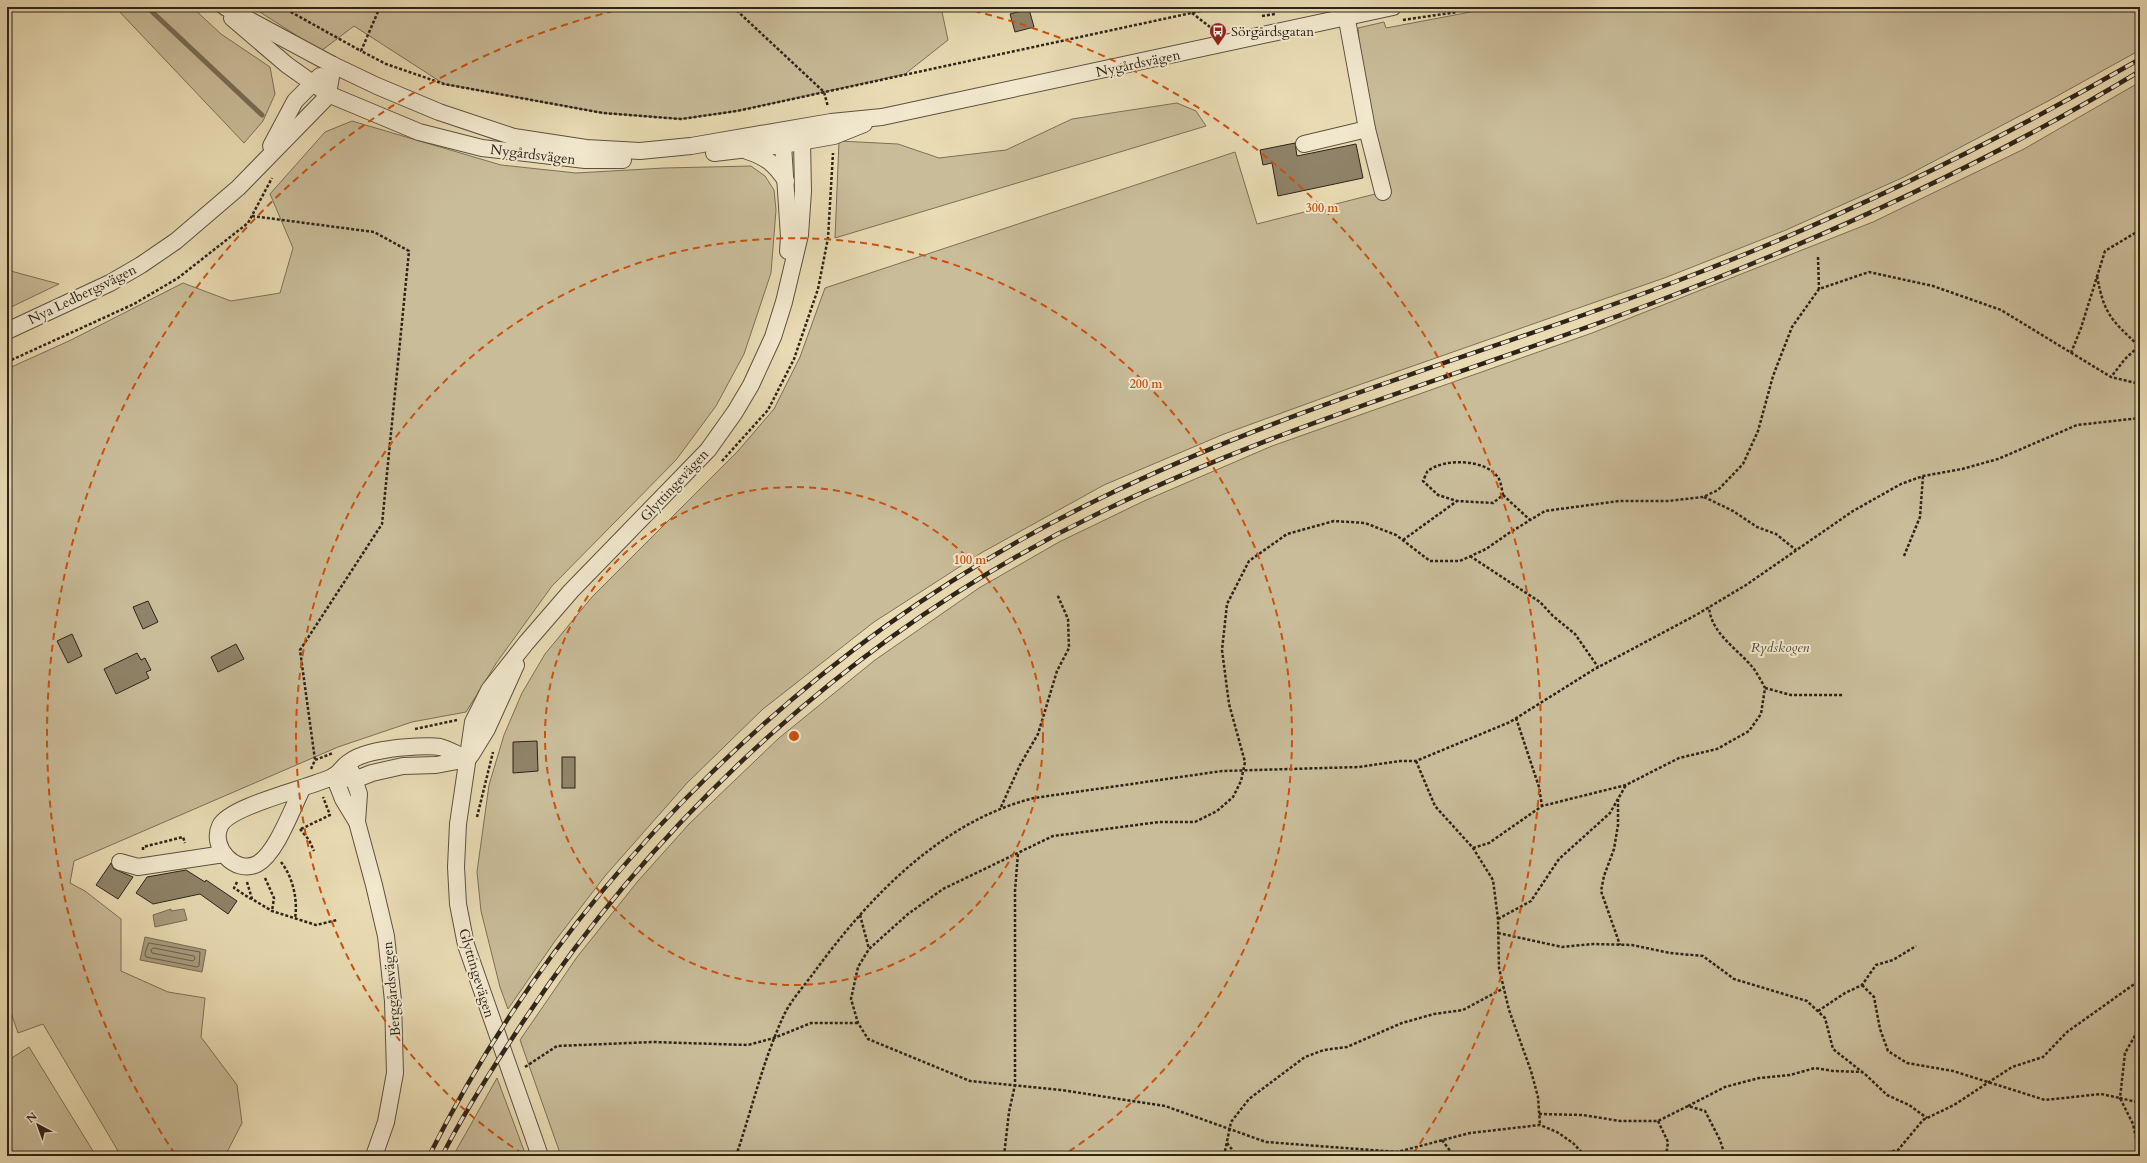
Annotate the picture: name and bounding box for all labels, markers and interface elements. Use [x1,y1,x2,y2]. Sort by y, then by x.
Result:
bus stop icon: Sörgårdsgatan [1208,21,1228,46]
place label: Sörgårdsgatan [1231,22,1314,41]
street label: Nygårdsvägen [1094,45,1182,82]
street label: Nygårdsvägen [489,140,577,169]
text: 300 m [1306,200,1339,216]
street label: Nya Ledbergsvägen [25,260,140,329]
text: 200 m [1130,376,1163,392]
street label: Glyttingevägen [636,445,713,526]
text: 100 m [954,552,987,568]
park label: Rydskogen [1751,638,1810,657]
centre of rings [787,729,801,743]
street label: Glyttingevägen [454,926,499,1020]
street label: Berggårdsvägen [378,941,405,1037]
north arrow [18,1105,58,1145]
text: N [23,1109,41,1127]

